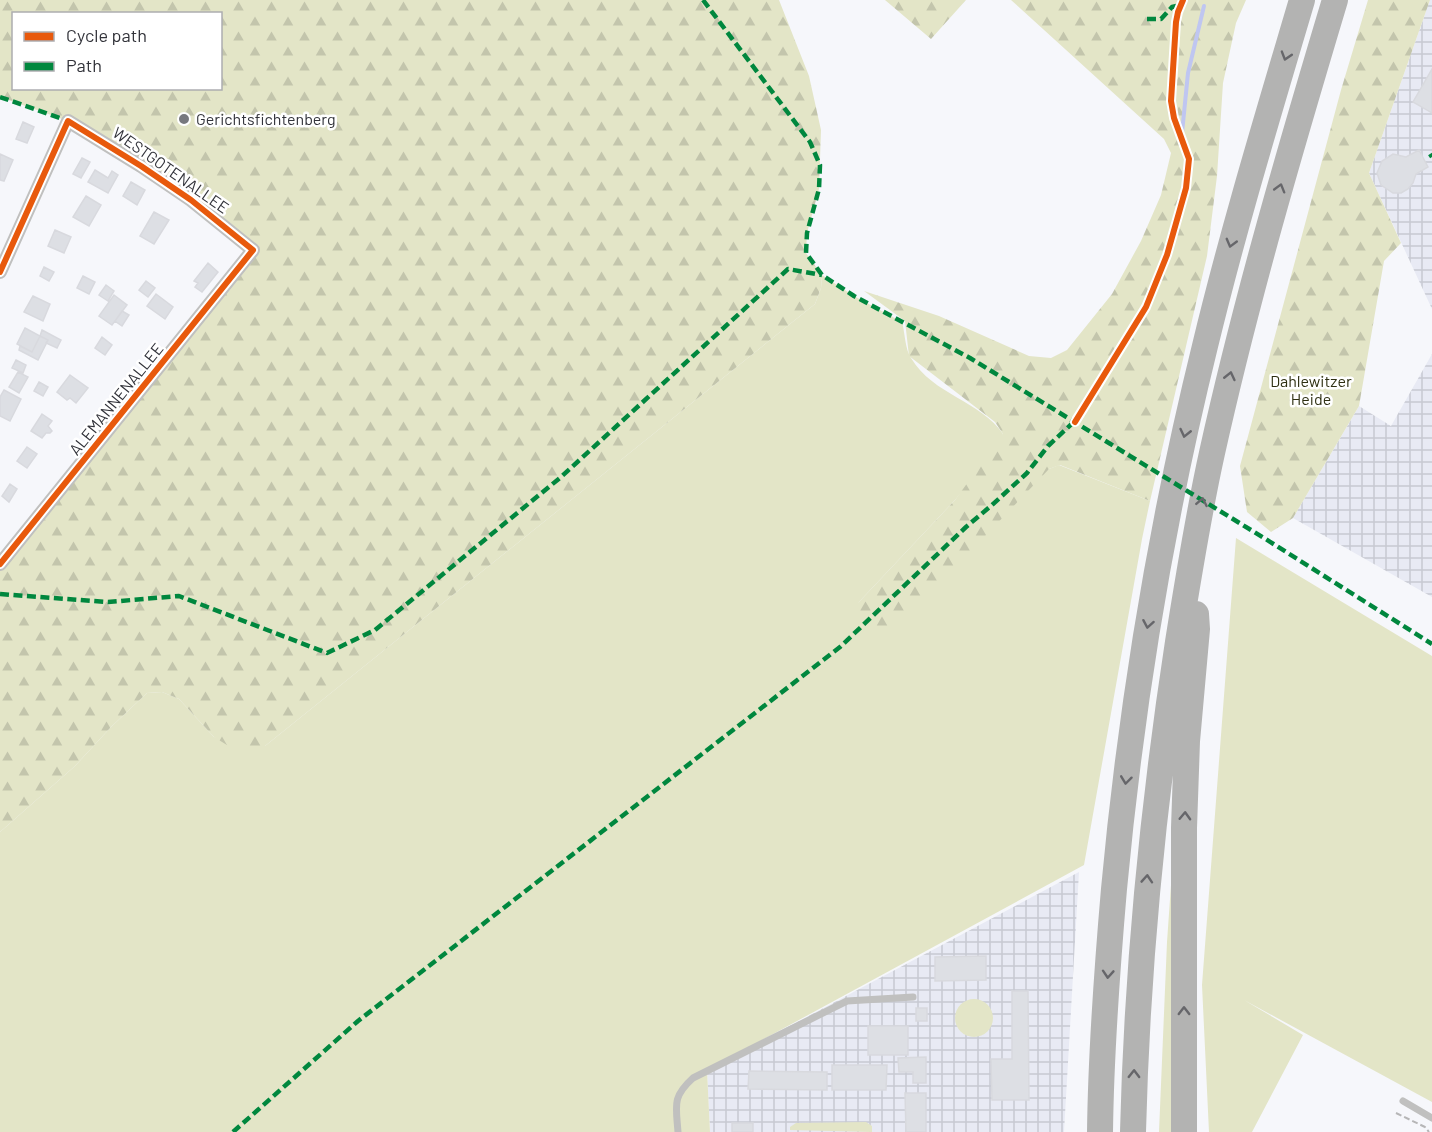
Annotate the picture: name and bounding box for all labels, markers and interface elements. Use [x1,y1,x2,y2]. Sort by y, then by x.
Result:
legend [12,12,222,90]
text: Cycle path [66,24,147,46]
one-way arrow [1281,50,1293,61]
text: Path [66,54,102,76]
place label: Gerichtsfichtenberg [196,109,336,128]
marker: Gerichtsfichtenberg [177,112,191,126]
street label: WESTGOTENALLEE [110,122,233,217]
one-way arrow [1273,183,1285,194]
one-way arrow [1226,238,1239,248]
street label: ALEMANNENALLEE [65,339,167,459]
park label: Dahlewitzer Heide [1270,371,1352,408]
one-way arrow [1223,372,1236,382]
one-way arrow [1179,427,1192,437]
one-way arrow [1195,497,1208,507]
one-way arrow [1142,619,1155,629]
one-way arrow [1120,775,1133,784]
one-way arrow [1178,811,1191,820]
one-way arrow [1141,874,1154,883]
one-way arrow [1101,969,1114,978]
one-way arrow [1178,1006,1190,1015]
one-way arrow [1128,1069,1141,1078]

